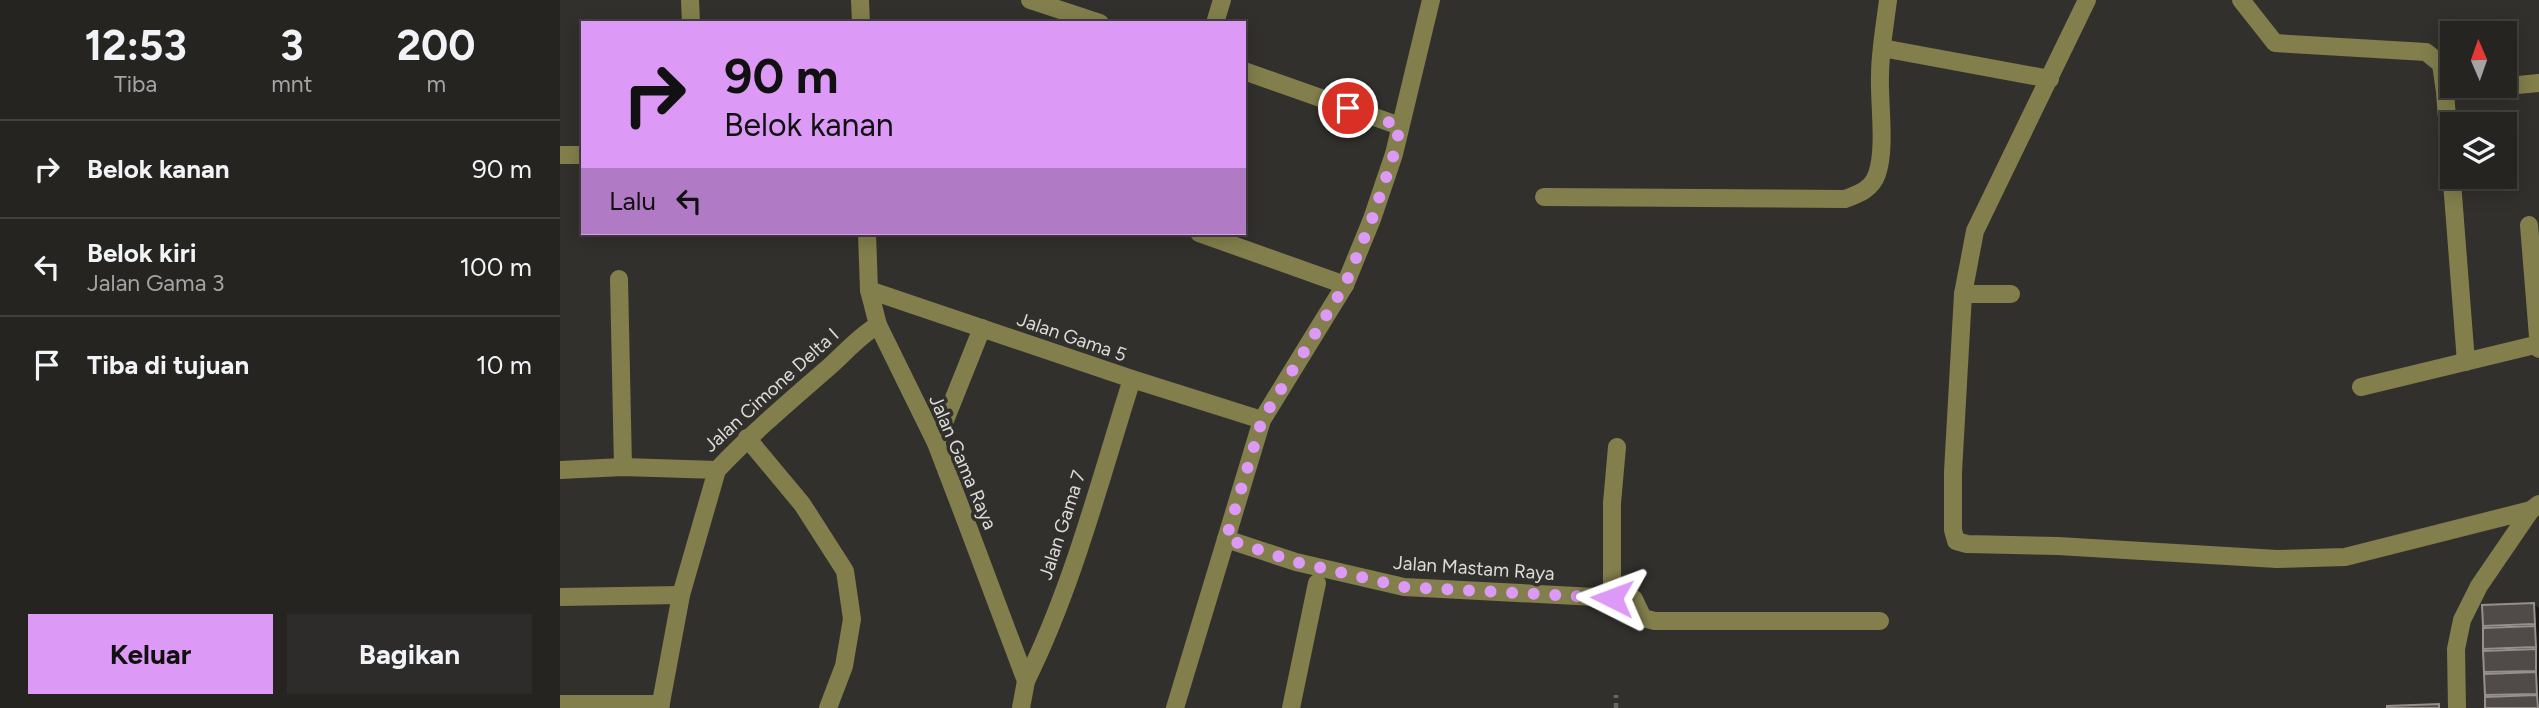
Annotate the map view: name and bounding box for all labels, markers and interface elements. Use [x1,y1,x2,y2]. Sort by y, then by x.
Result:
text: 12:53 [84,20,187,71]
text: 3 [280,20,304,71]
text: 200 [397,20,476,71]
north arrow [2440,21,2516,98]
map controls [2440,21,2517,189]
text: 90 m [724,46,839,105]
icon: right [609,49,700,140]
text: Tiba [114,70,157,98]
text: mnt [271,70,312,98]
text: m [426,70,446,98]
pin [1318,78,1378,138]
icon: arrive [1329,89,1367,127]
text: Belok kanan [724,106,894,144]
button: layers [2440,112,2517,189]
icon: right [28,150,66,188]
text: Belok kanan [87,153,230,185]
text: 90 m [472,153,532,185]
icon: left [670,182,708,220]
text: Lalu [609,185,656,217]
text: Belok kiri [87,237,196,269]
icon: left [28,248,66,286]
text: 100 m [459,251,532,283]
text: Jalan Gama 3 [87,269,225,297]
street label: Jalan Gama 5 [1014,308,1130,366]
street label: Jalan Cimone Delta I [699,323,843,457]
icon: arrive [28,346,66,384]
text: Tiba di tujuan [87,349,249,381]
text: 10 m [476,349,532,381]
street label: Jalan Gama Raya [924,391,1002,533]
street label: Jalan Gama 7 [1034,467,1090,583]
street label: Jalan Mastam Raya [1392,551,1556,585]
position arrow [1575,561,1649,635]
button: Keluar [28,614,273,694]
button: Bagikan [287,614,532,694]

